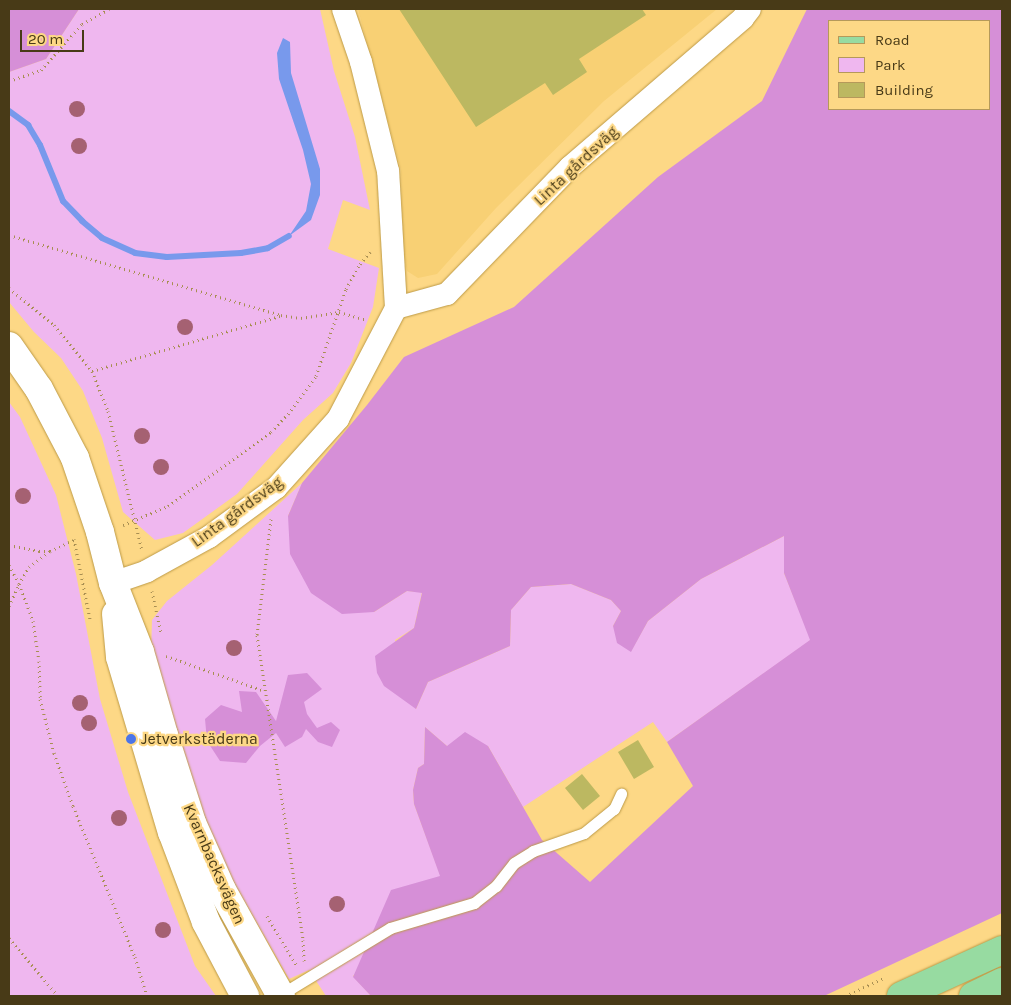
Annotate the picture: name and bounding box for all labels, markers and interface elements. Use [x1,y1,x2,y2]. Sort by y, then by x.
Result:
scale bar [22,20,86,52]
legend [828,20,991,110]
text: 20 m [28,30,63,48]
text: Road [875,31,910,49]
text: Park [875,56,905,74]
text: Building [875,81,933,99]
street label: Linta gårdsväg [530,122,622,210]
street label: Linta gårdsväg [188,473,286,551]
place label: Jetverkstäderna [141,729,258,749]
marker: Jetverkstäderna [125,733,137,745]
street label: Kvarnbacksvägen [179,801,249,927]

